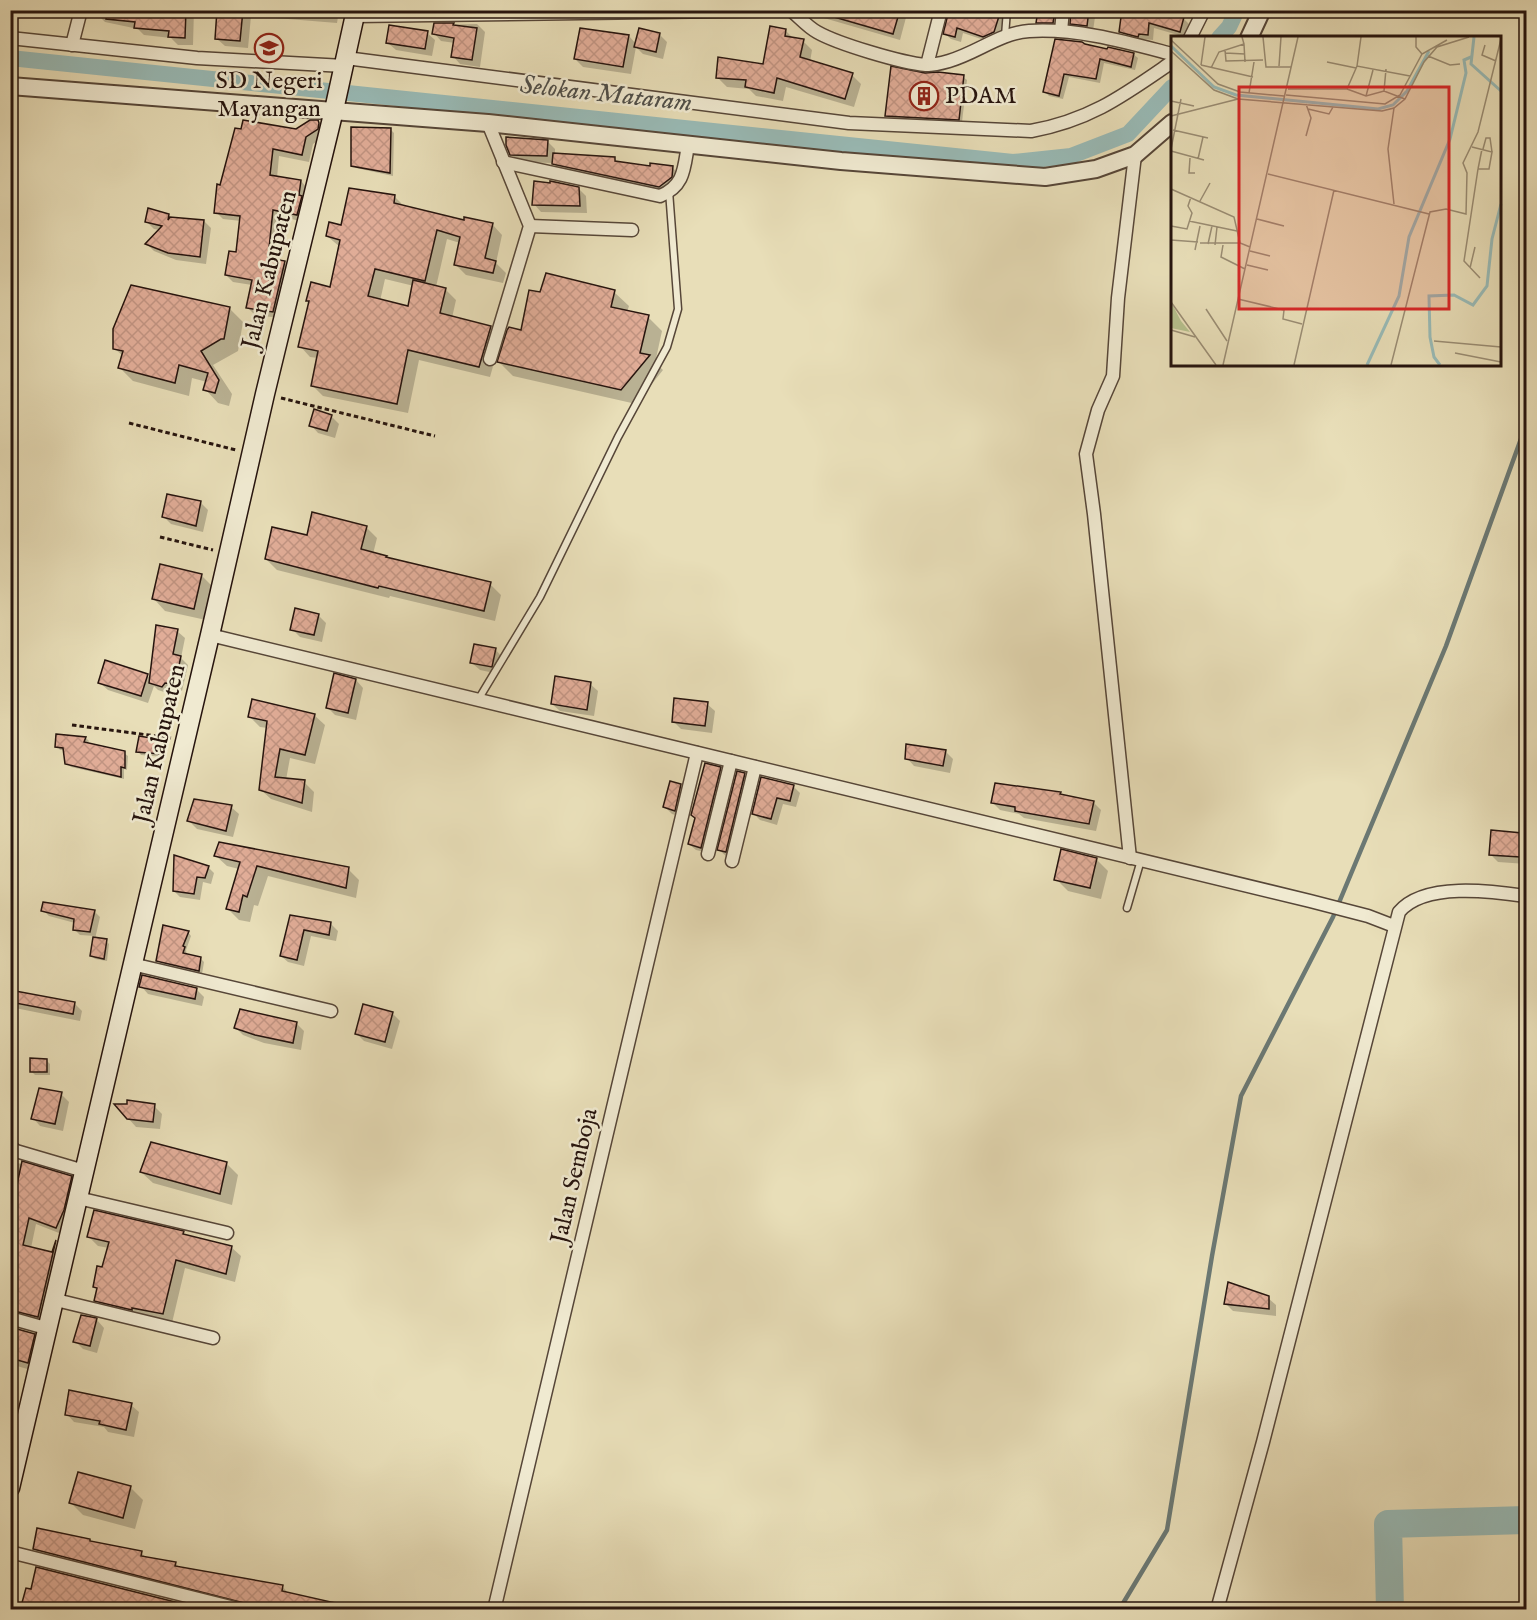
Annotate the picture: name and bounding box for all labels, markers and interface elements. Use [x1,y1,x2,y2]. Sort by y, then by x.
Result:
school or university icon: SD Negeri Mayangan [253,32,285,64]
inset map [1171,36,1501,366]
place label: SD Negeri Mayangan [215,66,323,125]
water label: Selokan Mataram [518,69,694,119]
building icon: PDAM [908,80,940,112]
place label: PDAM [945,81,1016,112]
street label: Jalan Kabupaten [235,187,305,356]
street label: Jalan Kabupaten [126,661,193,830]
street label: Jalan Semboja [544,1105,606,1250]

